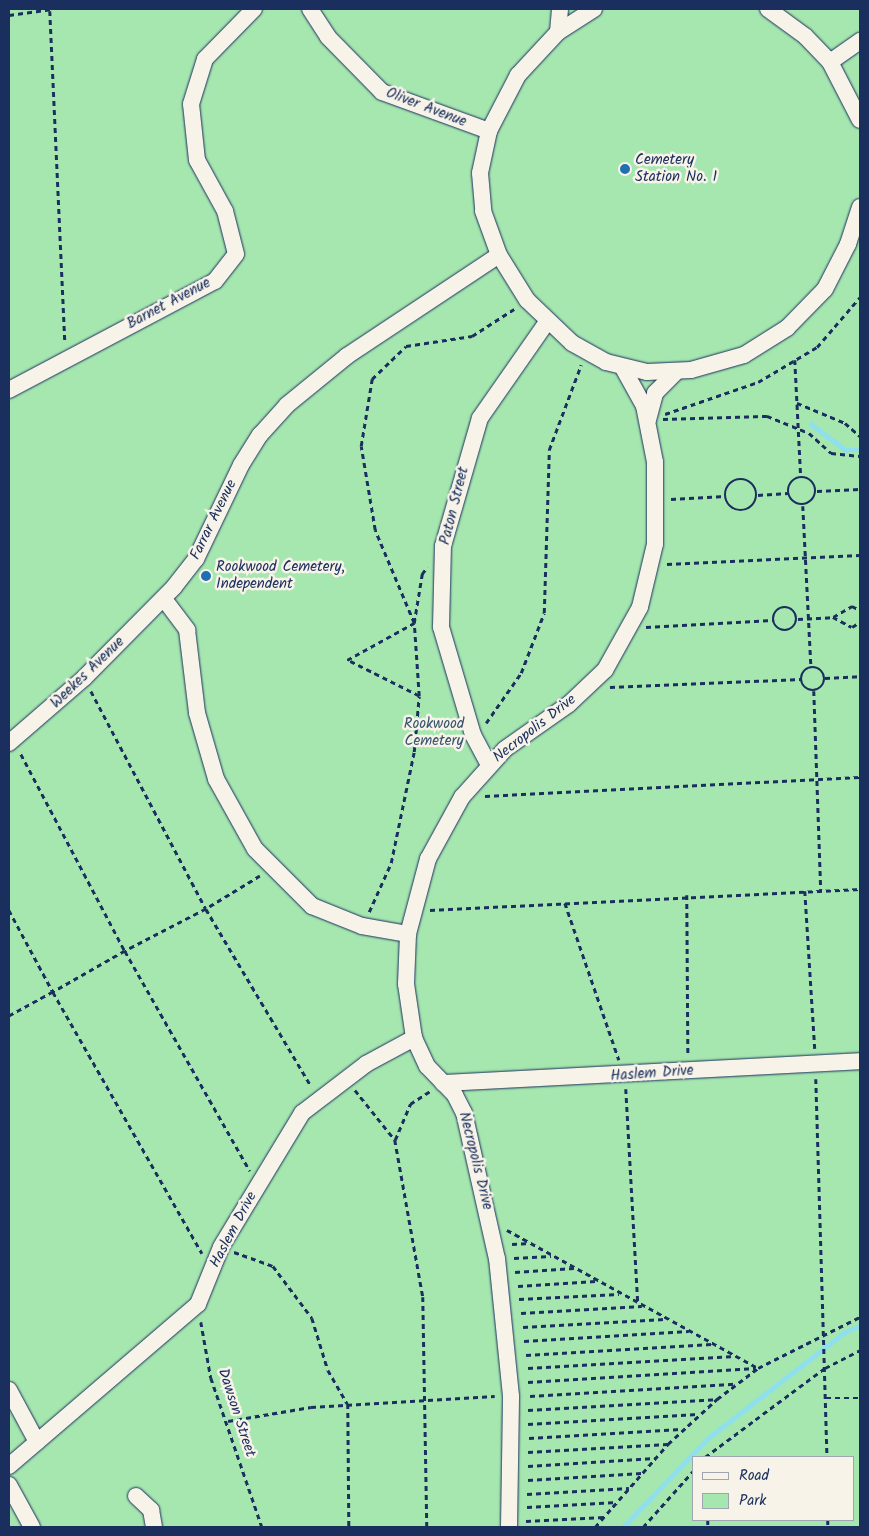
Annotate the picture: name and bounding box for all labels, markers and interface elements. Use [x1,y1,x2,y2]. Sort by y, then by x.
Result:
street label: Oliver Avenue [383,84,469,132]
place label: Cemetery Station No. 1 [635,151,717,186]
marker: Cemetery Station No. 1 [619,163,631,175]
street label: Barnet Avenue [124,274,214,334]
street label: Paton Street [437,465,473,547]
street label: Farrar Avenue [187,477,241,563]
place label: Rookwood Cemetery, Independent [216,558,345,593]
marker: Rookwood Cemetery, Independent [200,570,212,582]
street label: Weekes Avenue [47,633,129,713]
street label: Necropolis Drive [490,691,580,767]
park label: Rookwood Cemetery [404,715,464,750]
street label: Haslem Drive [610,1062,694,1086]
street label: Necropolis Drive [454,1110,496,1212]
street label: Haslem Drive [207,1189,261,1271]
street label: Dawson Street [213,1366,259,1460]
legend [692,1456,854,1521]
text: Road [739,1464,769,1488]
text: Park [739,1489,766,1513]

